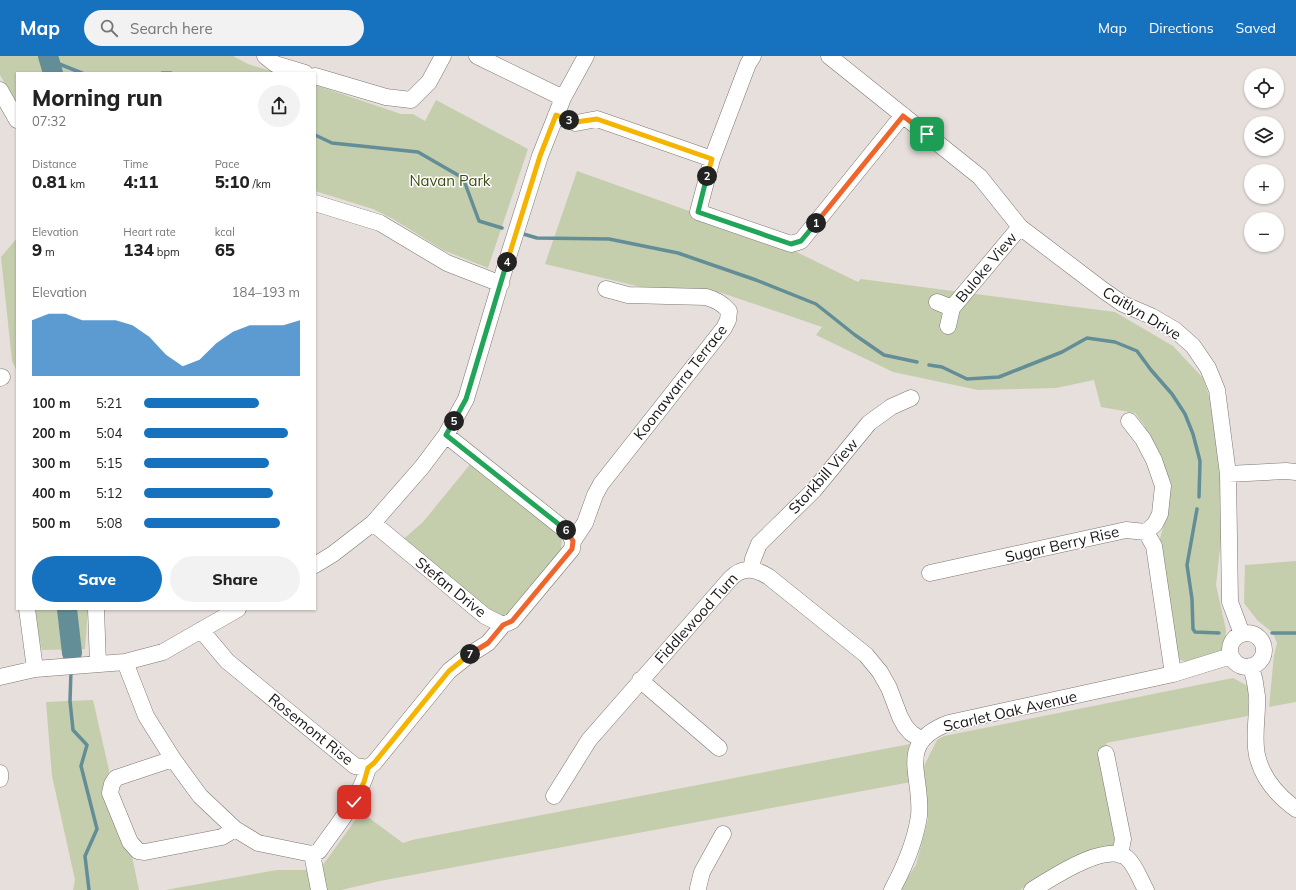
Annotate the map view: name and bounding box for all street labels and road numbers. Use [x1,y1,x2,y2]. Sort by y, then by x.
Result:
street label: Buloke View [951,228,1021,306]
street label: Caitlyn Drive [1099,282,1185,344]
street label: Koonawarra Terrace [629,321,731,443]
street label: Storkbill View [784,434,862,518]
street label: Sugar Berry Rise [1003,522,1121,566]
street label: Stefan Drive [412,553,490,621]
street label: Fiddlewood Turn [650,569,742,667]
street label: Scarlet Oak Avenue [941,686,1079,736]
street label: Rosemont Rise [265,689,357,769]

